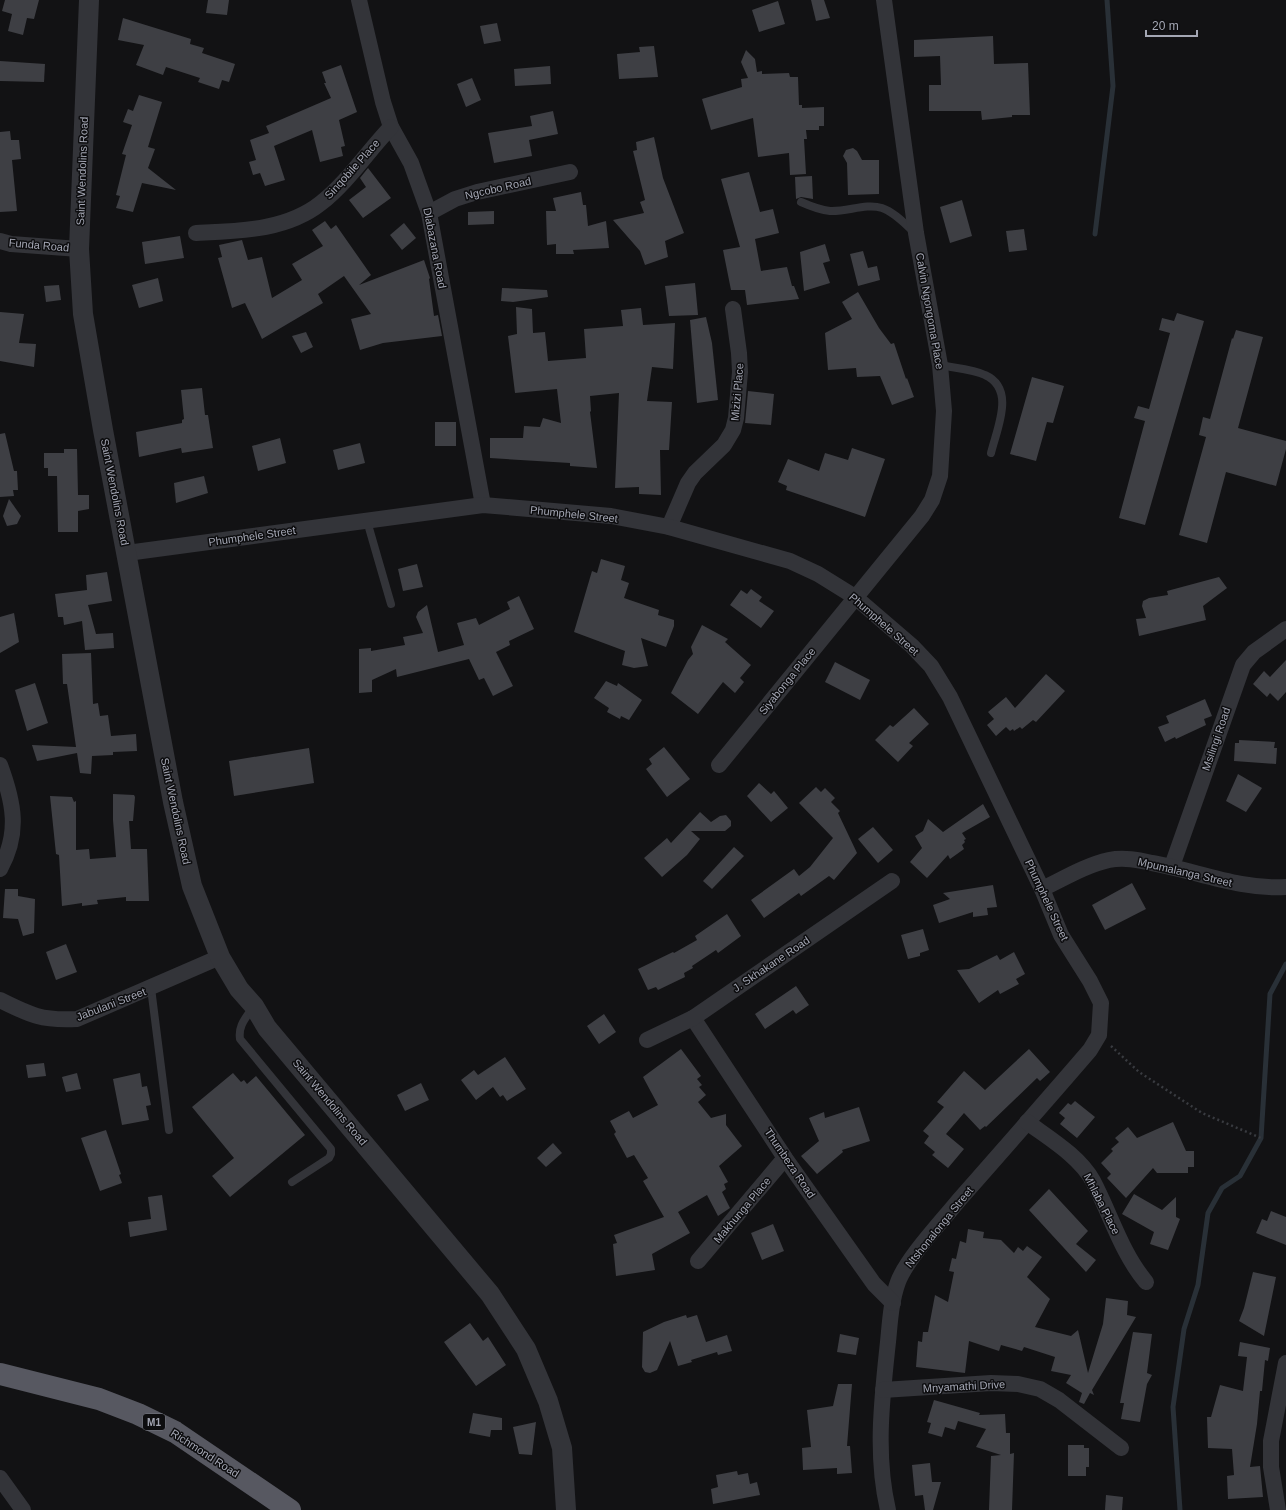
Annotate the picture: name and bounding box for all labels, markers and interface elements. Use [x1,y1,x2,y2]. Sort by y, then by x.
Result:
scale bar [1146,12,1197,38]
text: 20 m [1152,19,1179,33]
street label: Saint Wendolins Road [74,116,90,226]
street label: Sinqobile Place [322,137,382,201]
street label: Ngcobo Road [464,175,532,201]
street label: Dlabazana Road [421,207,449,289]
street label: Funda Road [8,236,70,254]
street label: Calvin Ngongoma Place [914,252,946,370]
street label: Mizizi Place [728,363,746,421]
street label: Saint Wendolins Road [99,438,131,546]
street label: Phumphele Street [530,503,618,525]
street label: Phumphele Street [208,524,296,548]
street label: Phumphele Street [847,591,921,657]
street label: Siyabonga Place [756,645,818,717]
street label: Msilingi Road [1200,706,1232,772]
street label: Saint Wendolins Road [159,757,193,865]
street label: Mpumalanga Street [1137,855,1233,889]
street label: Phumphele Street [1023,858,1071,942]
street label: J. Skhakane Road [730,934,812,994]
street label: Jabulani Street [75,985,147,1023]
street label: Saint Wendolins Road [290,1057,370,1147]
street label: Thumbeza Road [762,1126,818,1200]
street label: Mhlaba Place [1082,1172,1122,1236]
street label: Makhunga Place [711,1175,773,1245]
street label: Ntshonalonga Street [903,1184,975,1270]
street label: Mnyamathi Drive [922,1378,1006,1394]
road number: M1 [143,1414,165,1430]
street label: Richmond Road [169,1426,241,1480]

